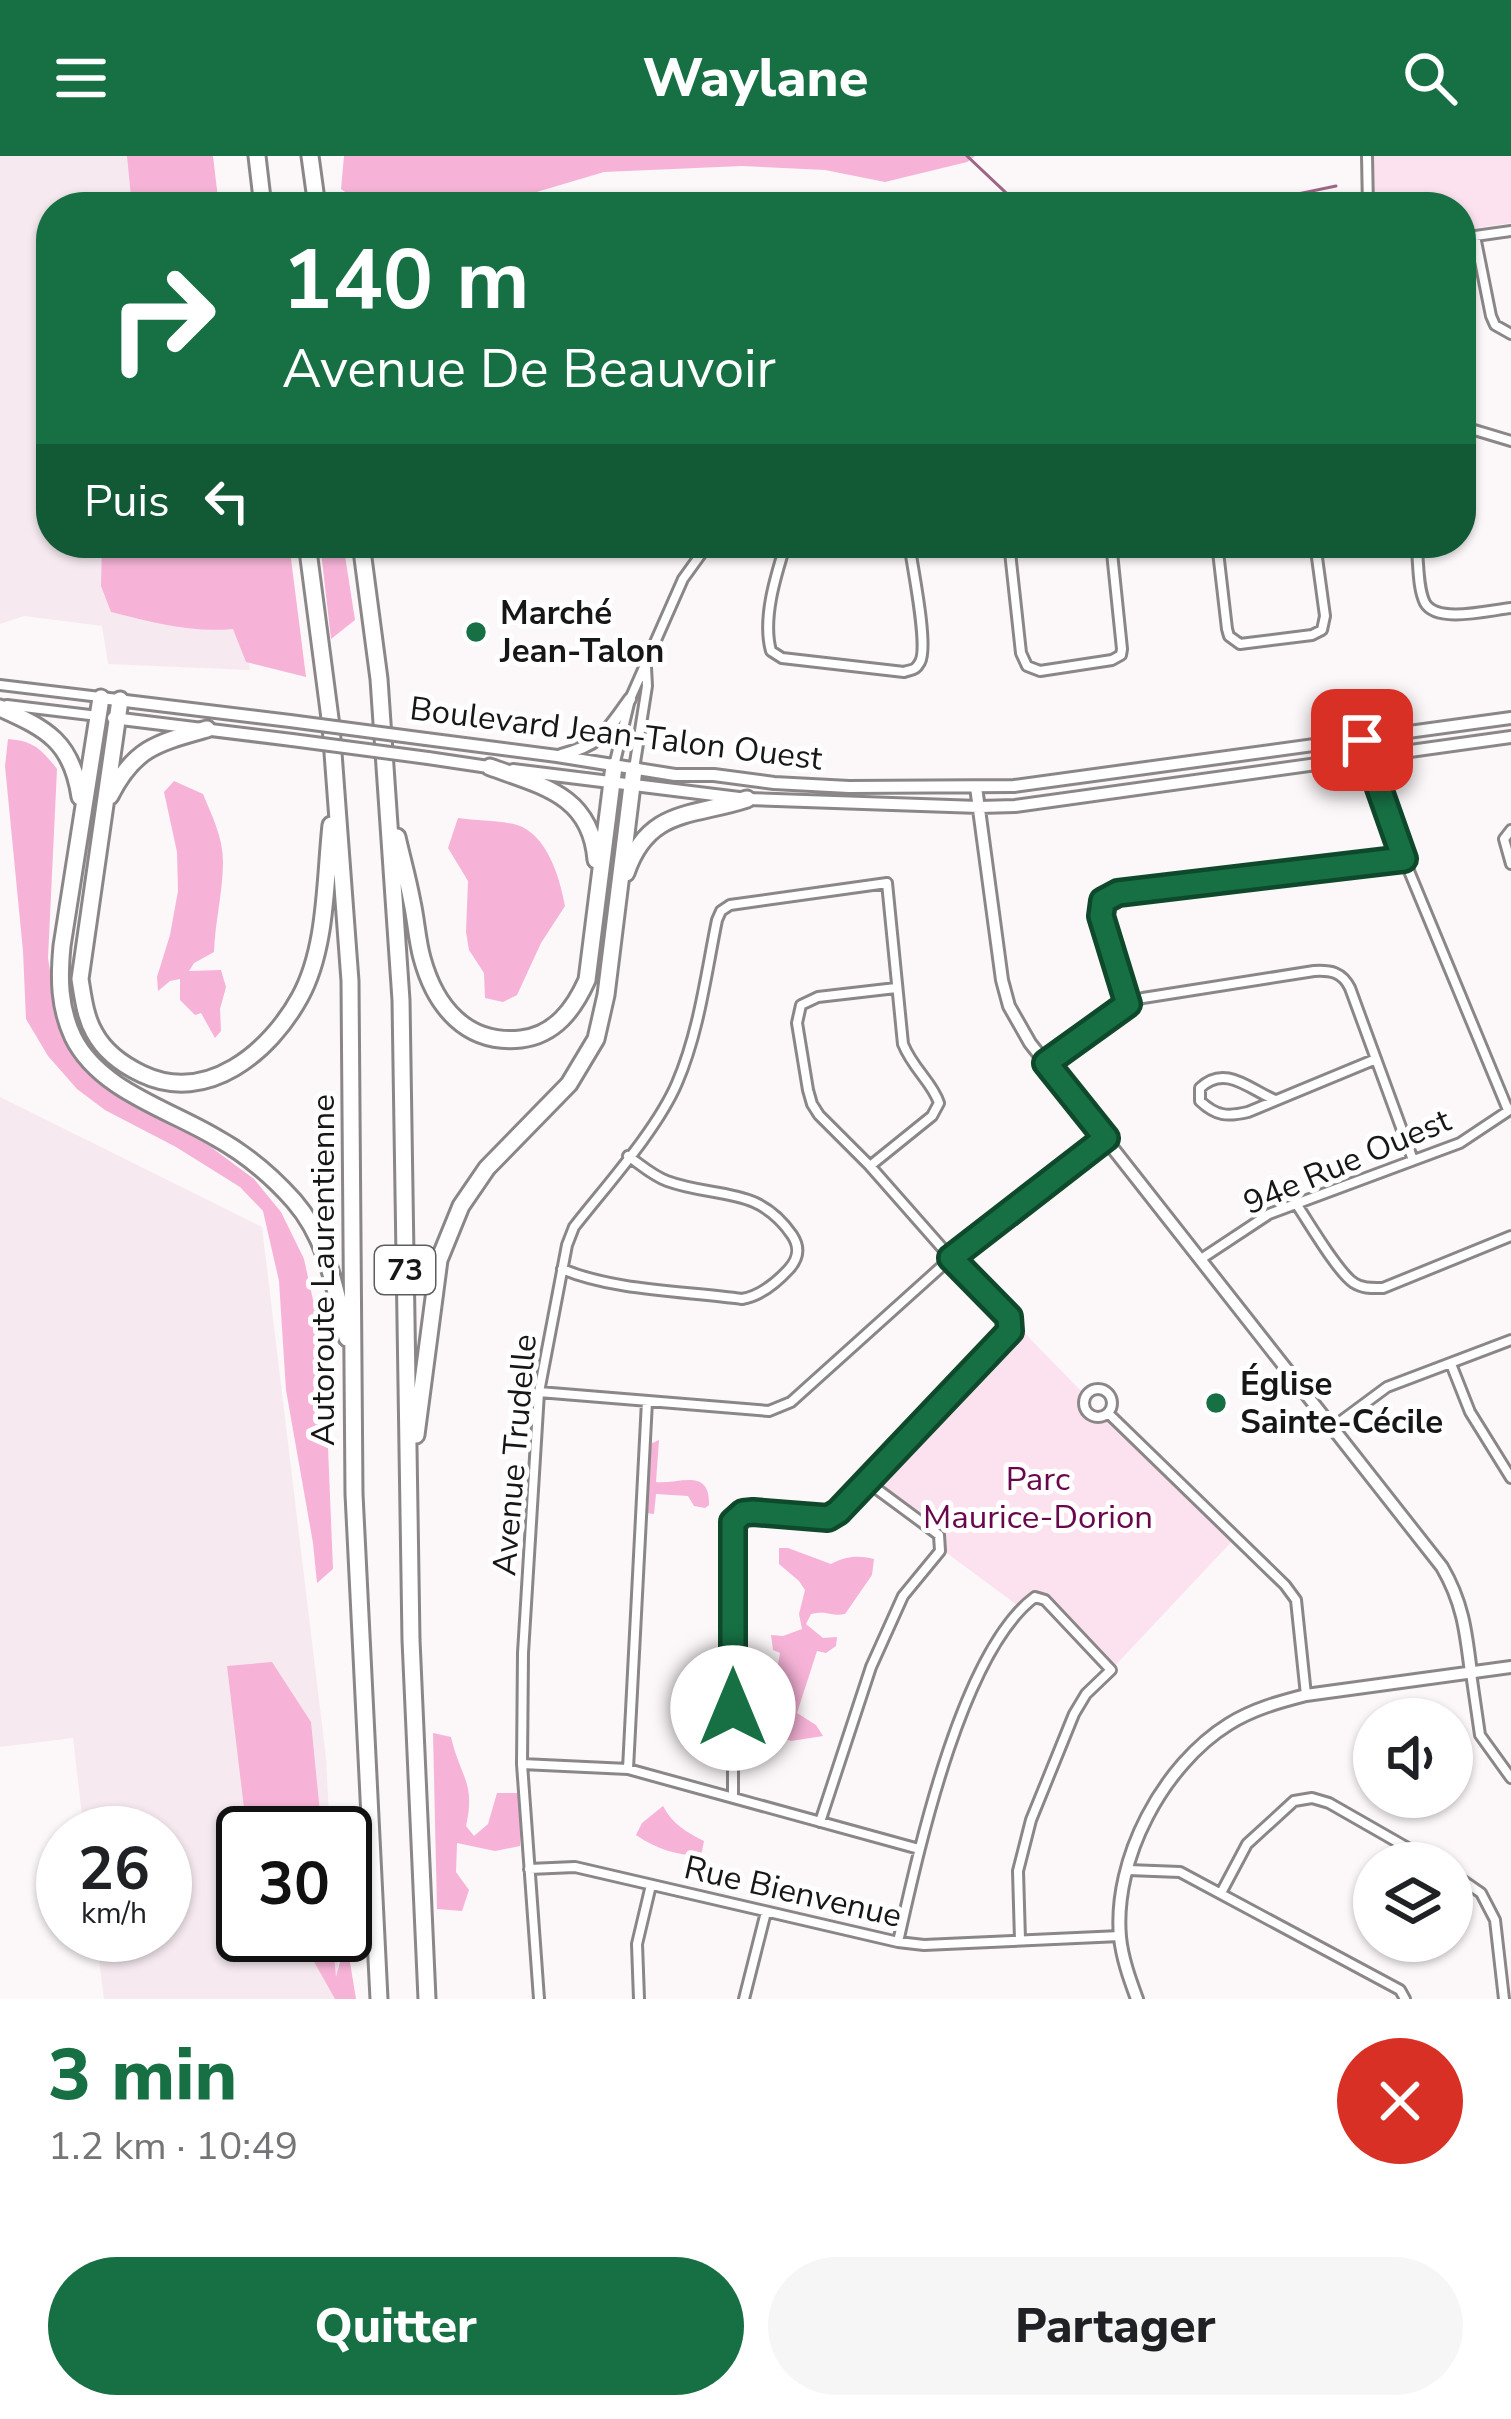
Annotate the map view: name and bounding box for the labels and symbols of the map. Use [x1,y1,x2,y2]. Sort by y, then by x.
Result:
place label: Marché Jean-Talon [499,591,664,674]
marker: Marché Jean-Talon [463,619,489,645]
street label: Boulevard Jean-Talon Ouest [407,686,825,782]
pin [1311,689,1413,791]
street label: Autoroute Laurentienne [301,1094,346,1446]
street label: 94e Rue Ouest [1237,1098,1458,1226]
road number: 73 [375,1246,435,1294]
street label: Avenue Trudelle [482,1332,548,1578]
place label: Église Sainte-Cécile [1240,1362,1443,1445]
marker: Église Sainte-Cécile [1203,1390,1229,1416]
park label: Parc Maurice-Dorion [923,1457,1153,1540]
position arrow [670,1645,796,1771]
speed limit sign: 30 [216,1806,372,1962]
street label: Rue Bienvenue [680,1845,906,1939]

